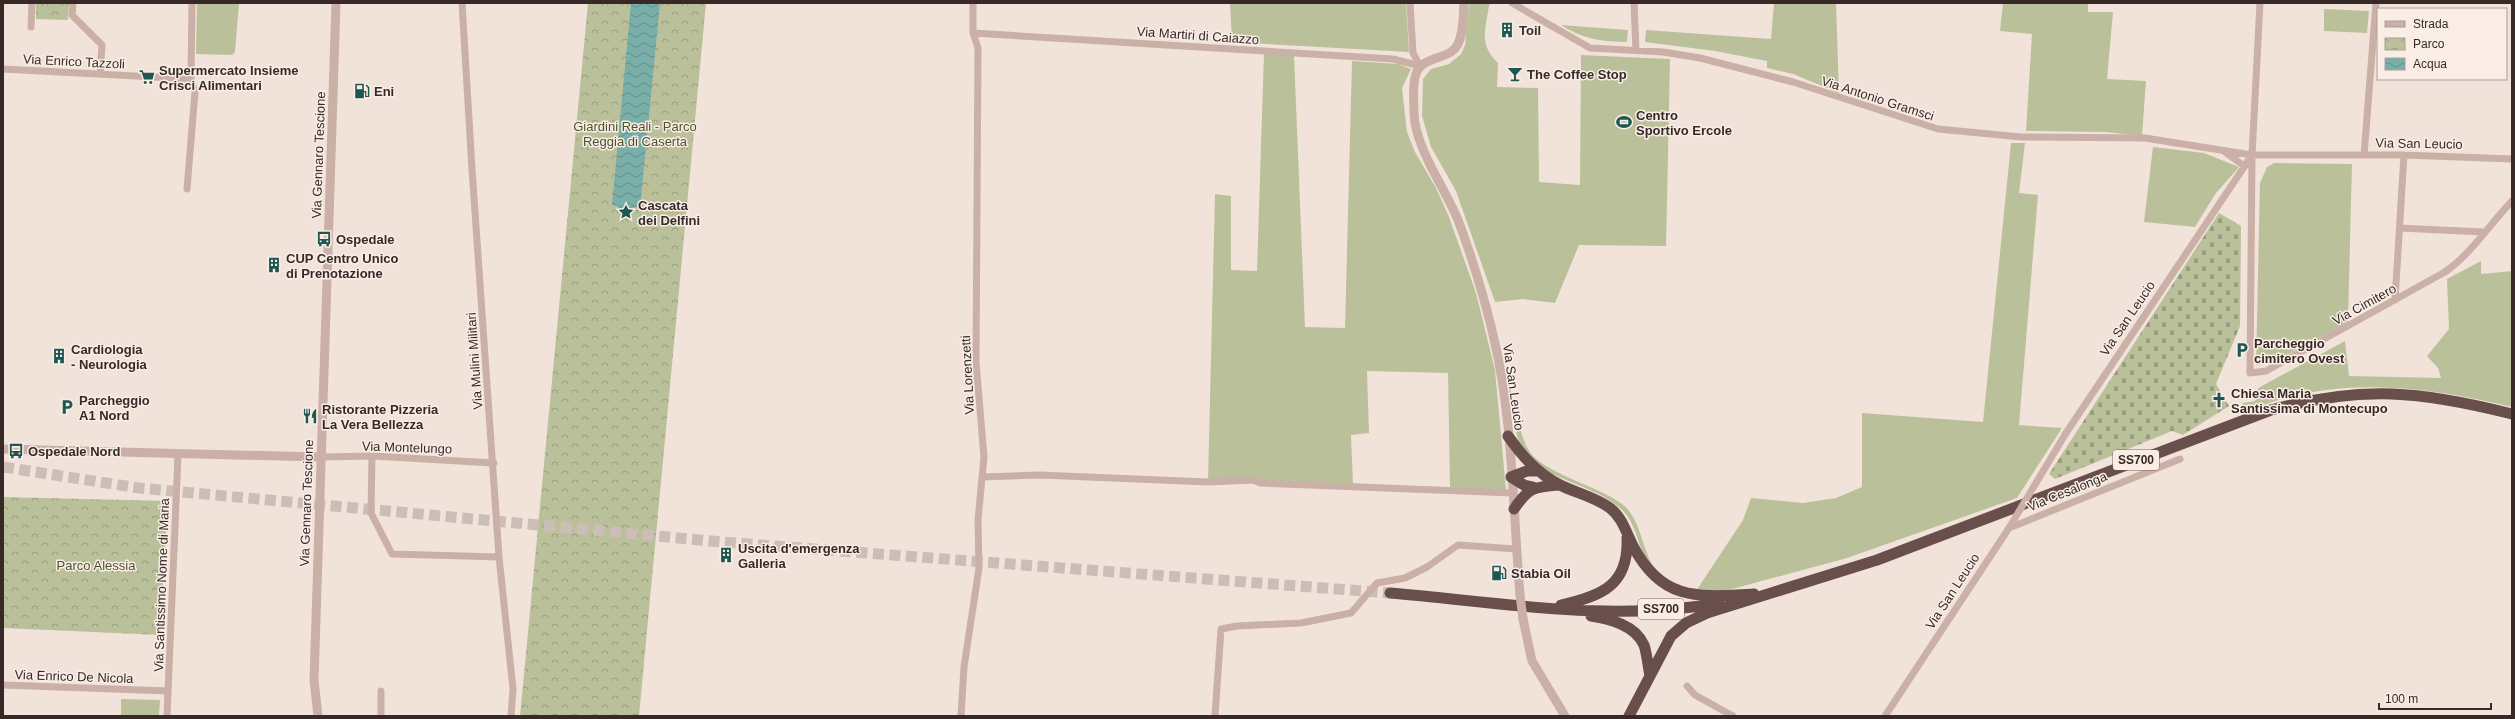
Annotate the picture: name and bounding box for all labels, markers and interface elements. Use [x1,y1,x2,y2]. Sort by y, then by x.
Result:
legend [2377,8,2507,80]
text: Strada [2413,17,2449,31]
building icon: Toil [1498,21,1516,39]
place label: Toil [1519,23,1541,38]
street label: Via Martiri di Caiazzo [1136,24,1260,47]
text: Parco [2413,37,2445,51]
street label: Via Enrico Tazzoli [23,51,125,72]
text: Acqua [2413,57,2447,71]
place label: Supermercato Insieme Crisci Alimentari [159,63,298,93]
bar icon: The Coffee Stop [1506,65,1524,83]
place label: The Coffee Stop [1527,67,1627,82]
supermarket icon: Supermercato Insieme Crisci Alimentari [138,68,156,86]
street label: Via Antonio Gramsci [1820,73,1936,124]
fuel station icon: Eni [353,82,371,100]
place label: Eni [374,84,394,99]
street label: Via Gennaro Tescione [309,91,328,219]
place label: Centro Sportivo Ercole [1636,108,1732,138]
sports icon: Centro Sportivo Ercole [1615,113,1633,131]
park label: Giardini Reali - Parco Reggia di Caserta [573,119,697,149]
street label: Via San Leucio [2375,135,2463,152]
place label: Cascata dei Delfini [638,198,700,228]
place icon: Cascata dei Delfini [617,203,635,221]
bus stop icon: Ospedale [315,230,333,248]
place label: Ospedale [336,232,395,247]
place label: CUP Centro Unico di Prenotazione [286,251,398,281]
building icon: CUP Centro Unico di Prenotazione [265,256,283,274]
street label: Via San Leucio [2097,278,2158,359]
street label: Via Cimitero [2330,281,2399,328]
street label: Via Mulini Militari [464,312,485,410]
street label: Via Lorenzetti [958,335,977,415]
place label: Parcheggio cimitero Ovest [2254,336,2345,366]
parking icon: Parcheggio cimitero Ovest [2233,341,2251,359]
place label: Cardiologia - Neurologia [71,342,148,372]
street label: Via San Leucio [1500,343,1527,431]
building icon: Cardiologia - Neurologia [50,347,68,365]
place label: Chiesa Maria Santissima di Montecupo [2231,386,2388,416]
church icon: Chiesa Maria Santissima di Montecupo [2210,391,2228,409]
place label: Parcheggio A1 Nord [79,393,150,423]
parking icon: Parcheggio A1 Nord [58,398,76,416]
place label: Ristorante Pizzeria La Vera Bellezza [322,402,439,432]
restaurant icon: Ristorante Pizzeria La Vera Bellezza [301,407,319,425]
street label: Via Montelungo [362,438,452,457]
street label: Via Gennaro Tescione [297,439,316,567]
bus stop icon: Ospedale Nord [7,442,25,460]
place label: Ospedale Nord [28,444,121,459]
road number: SS700 [2113,450,2159,470]
street label: Via Cesalonga [2025,468,2110,514]
street label: Via Santissimo Nome di Maria [151,497,172,672]
place label: Uscita d'emergenza Galleria [738,541,860,571]
building icon: Uscita d'emergenza Galleria [717,546,735,564]
street label: Via San Leucio [1922,551,1982,632]
park label: Parco Alessia [57,558,136,573]
fuel station icon: Stabia Oil [1490,564,1508,582]
place label: Stabia Oil [1511,566,1571,581]
road number: SS700 [1638,599,1684,619]
street label: Via Enrico De Nicola [14,667,134,686]
scale bar [2379,685,2491,711]
text: 100 m [2385,692,2418,706]

